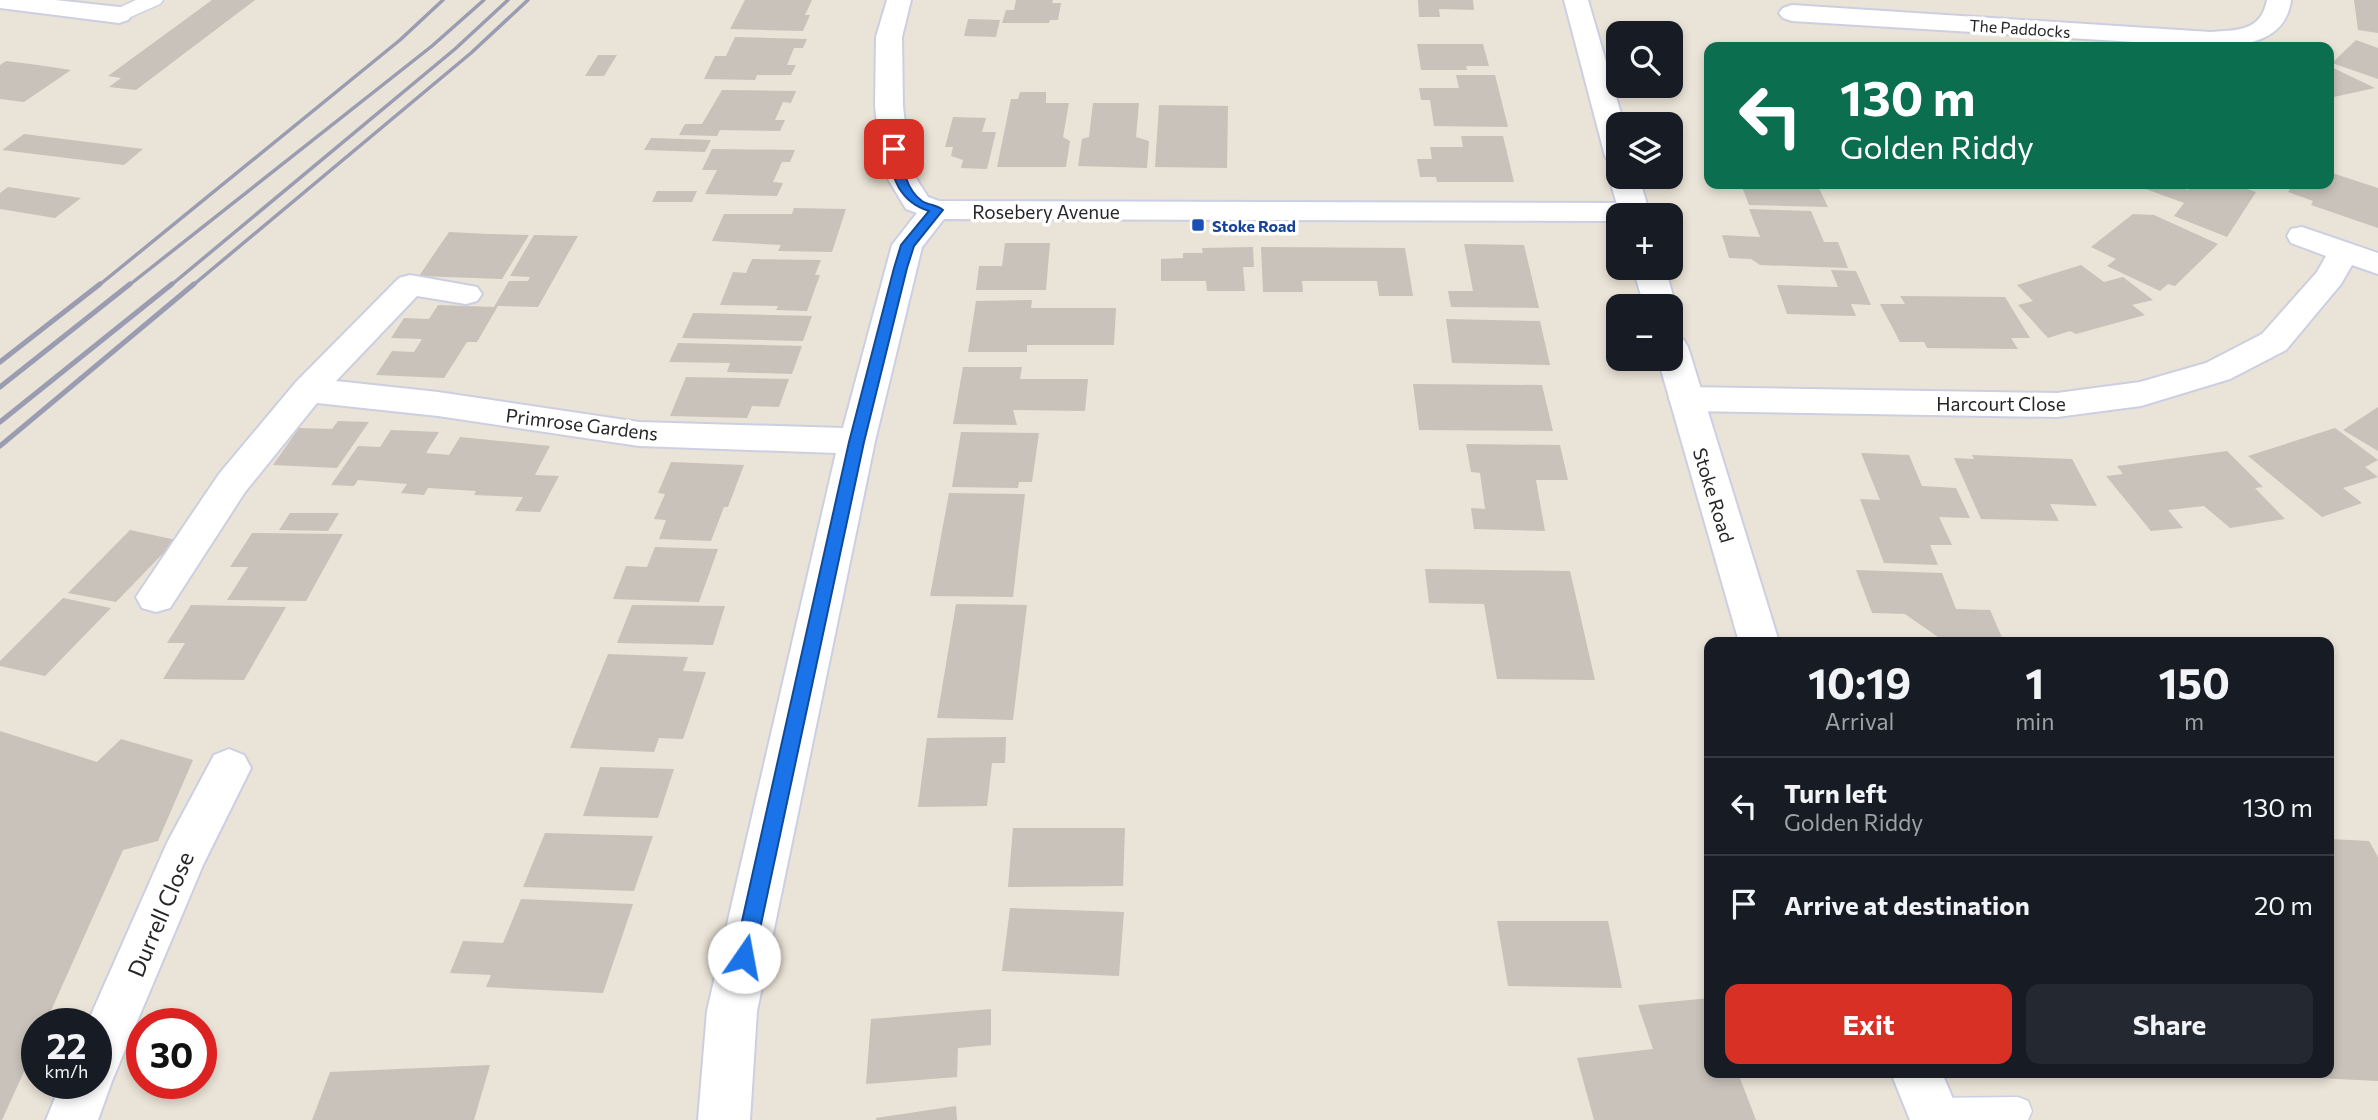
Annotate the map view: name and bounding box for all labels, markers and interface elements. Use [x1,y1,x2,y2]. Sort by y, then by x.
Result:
street label: The Paddocks [1969,15,2071,41]
map controls [1606,21,1683,371]
button: search [1606,21,1683,98]
text: 130 m [1840,66,1975,126]
icon: left [1725,70,1816,161]
button: layers [1606,112,1683,189]
pin [864,119,924,179]
text: Golden Riddy [1840,126,2034,166]
icon: arrive [875,130,913,168]
street label: Rosebery Avenue [972,200,1120,223]
button: + [1606,203,1683,280]
place label: Stoke Road [1212,216,1296,235]
marker: Stoke Road [1190,217,1206,233]
button: − [1606,294,1683,371]
street label: Harcourt Close [1936,392,2066,415]
street label: Primrose Gardens [504,403,660,445]
street label: Stoke Road [1689,445,1739,545]
text: 10:19 [1808,656,1911,708]
text: 1 [2025,656,2044,708]
text: 150 [2158,656,2230,708]
text: Arrival [1825,707,1894,735]
text: min [2015,707,2054,735]
text: m [2184,707,2204,735]
text: Turn left [1784,777,1887,808]
icon: left [1725,787,1763,825]
text: 130 m [2242,791,2313,822]
text: Golden Riddy [1784,808,1923,836]
street label: Durrell Close [121,847,199,981]
icon: arrive [1725,885,1763,923]
text: Arrive at destination [1784,889,2030,920]
text: 20 m [2254,889,2313,920]
position arrow [707,920,781,994]
button: Exit [1725,984,2012,1064]
button: Share [2026,984,2313,1064]
speed limit sign: 30 [126,1008,217,1099]
text: 22 [47,1023,86,1066]
text: km/h [45,1060,88,1082]

